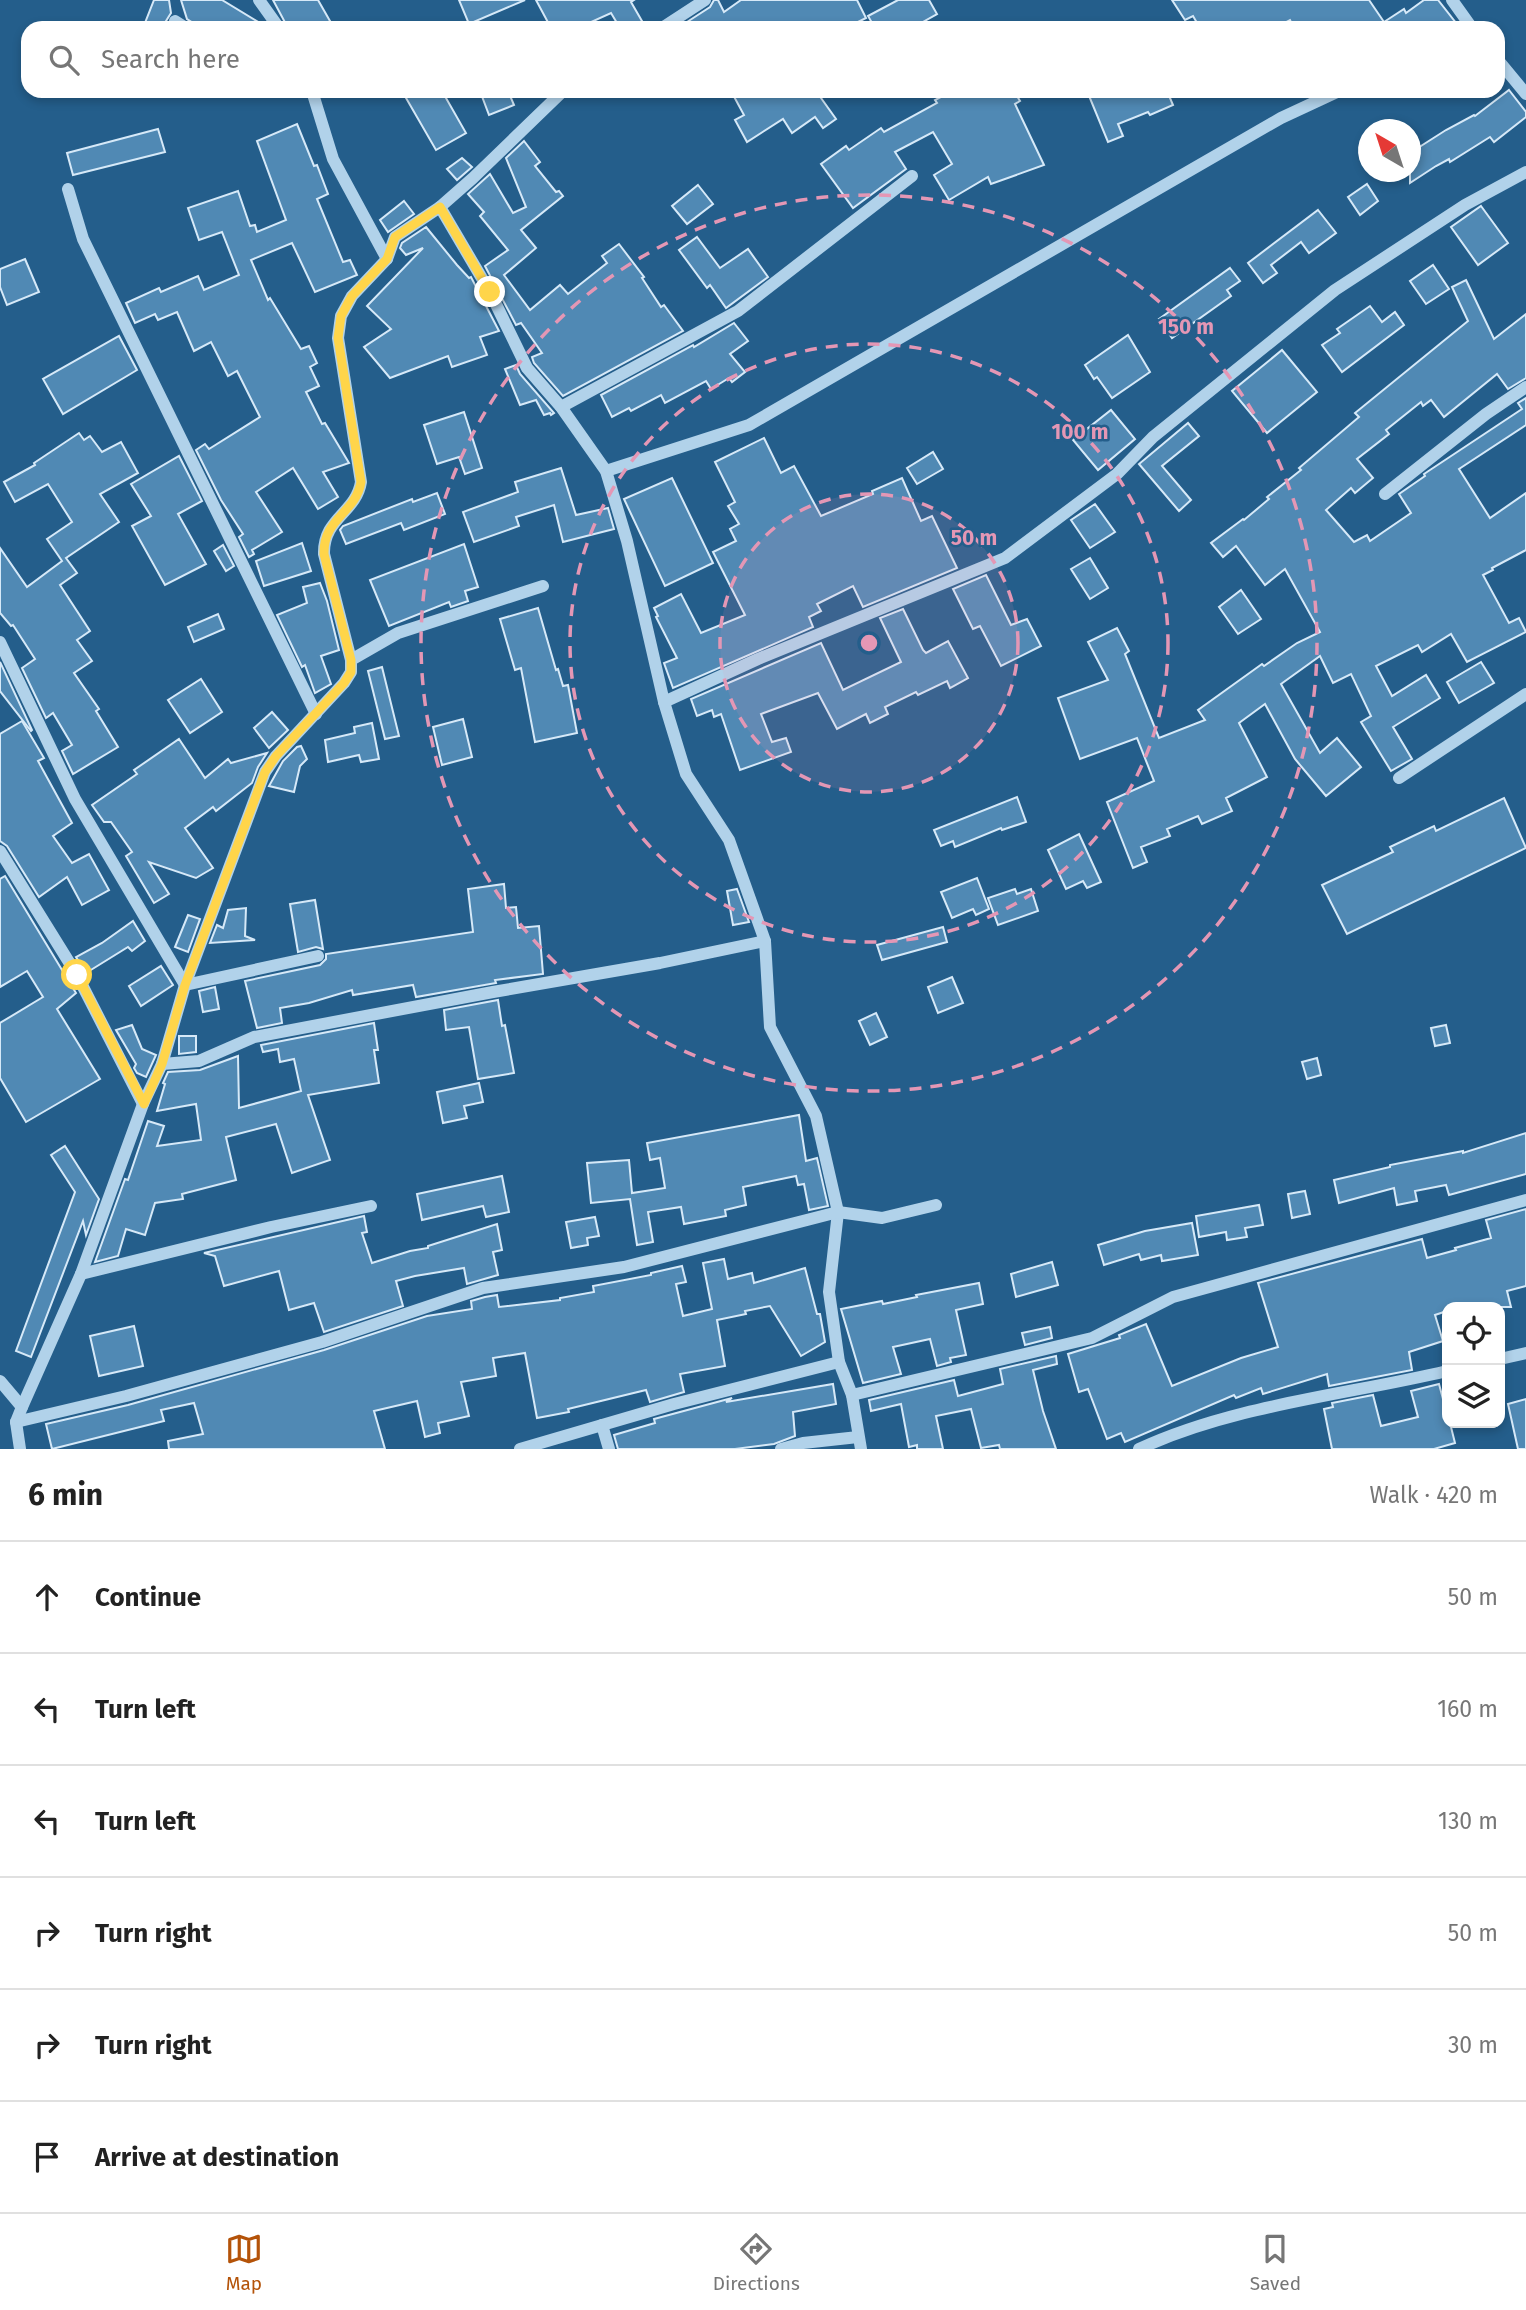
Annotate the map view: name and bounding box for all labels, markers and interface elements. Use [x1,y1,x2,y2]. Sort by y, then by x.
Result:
search box [21,21,1505,98]
icon: search [45,41,83,79]
text: Search here [101,44,240,75]
north arrow [1358,119,1421,182]
route end [474,276,505,307]
text: 150 m [1158,314,1214,340]
text: 100 m [1051,419,1109,445]
text: 50 m [951,525,997,551]
centre of rings [857,631,881,655]
route start [61,959,92,990]
map controls [1442,1302,1505,1428]
button: locate [1442,1302,1505,1365]
button: layers [1442,1365,1505,1428]
text: 6 min [28,1477,103,1513]
text: Walk · 420 m [1369,1481,1498,1509]
icon: ahead [28,1578,66,1616]
text: Continue [95,1582,201,1613]
text: 50 m [1448,1583,1498,1611]
icon: left [28,1690,66,1728]
text: Turn left [95,1694,196,1725]
text: 160 m [1437,1695,1498,1723]
icon: left [28,1802,66,1840]
text: Turn left [95,1806,196,1837]
text: 130 m [1438,1807,1498,1835]
icon: right [28,1914,66,1952]
text: Turn right [95,1918,212,1949]
text: 50 m [1448,1919,1498,1947]
icon: right [28,2026,66,2064]
text: Turn right [95,2030,212,2061]
text: 30 m [1448,2031,1498,2059]
icon: arrive [28,2138,66,2176]
text: Arrive at destination [95,2142,339,2173]
tab: Map [225,2230,263,2295]
tab: Directions [713,2230,800,2295]
tab: Saved [1250,2230,1301,2295]

